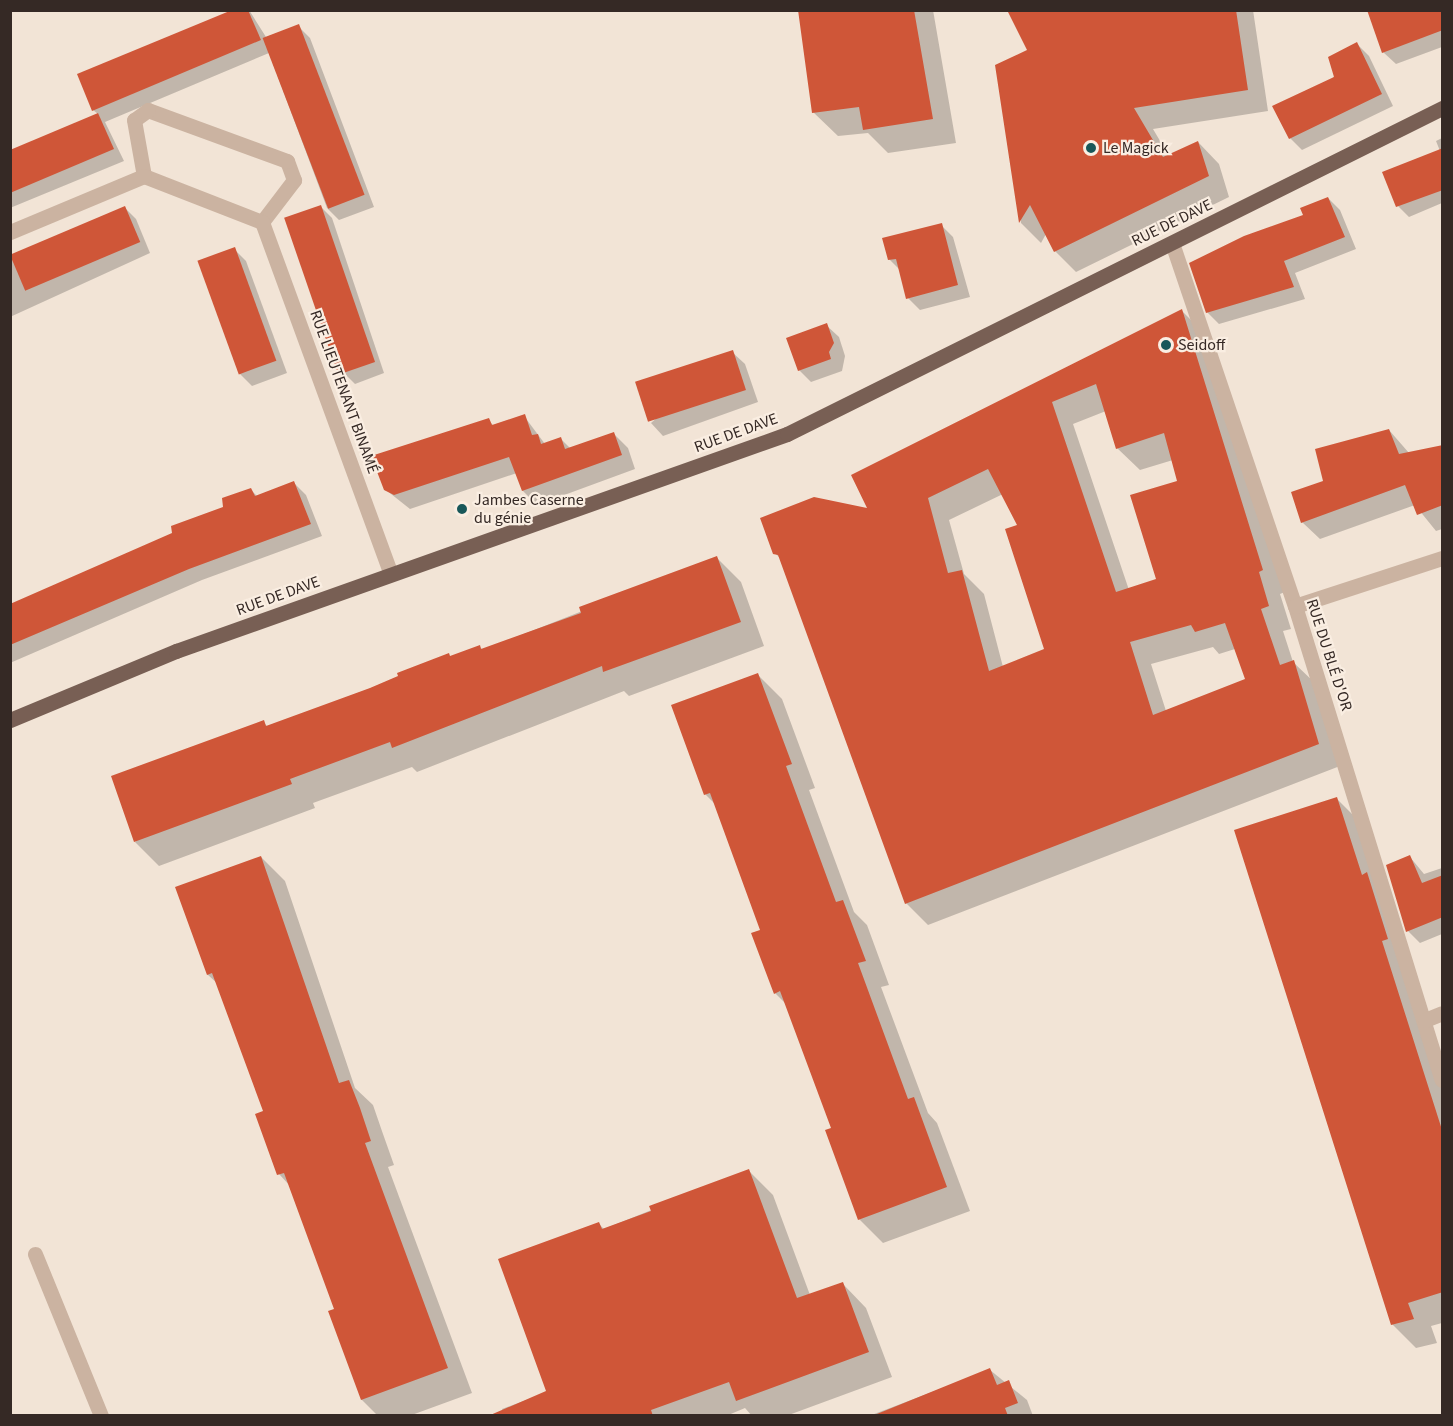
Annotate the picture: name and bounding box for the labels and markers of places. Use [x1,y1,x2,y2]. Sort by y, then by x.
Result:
place label: Le Magick [1103,138,1169,158]
marker: Le Magick [1084,141,1098,155]
place label: Seidoff [1178,335,1225,355]
marker: Seidoff [1159,338,1173,352]
place label: Jambes Caserne du génie [474,490,584,528]
marker: Jambes Caserne du génie [455,502,469,516]

